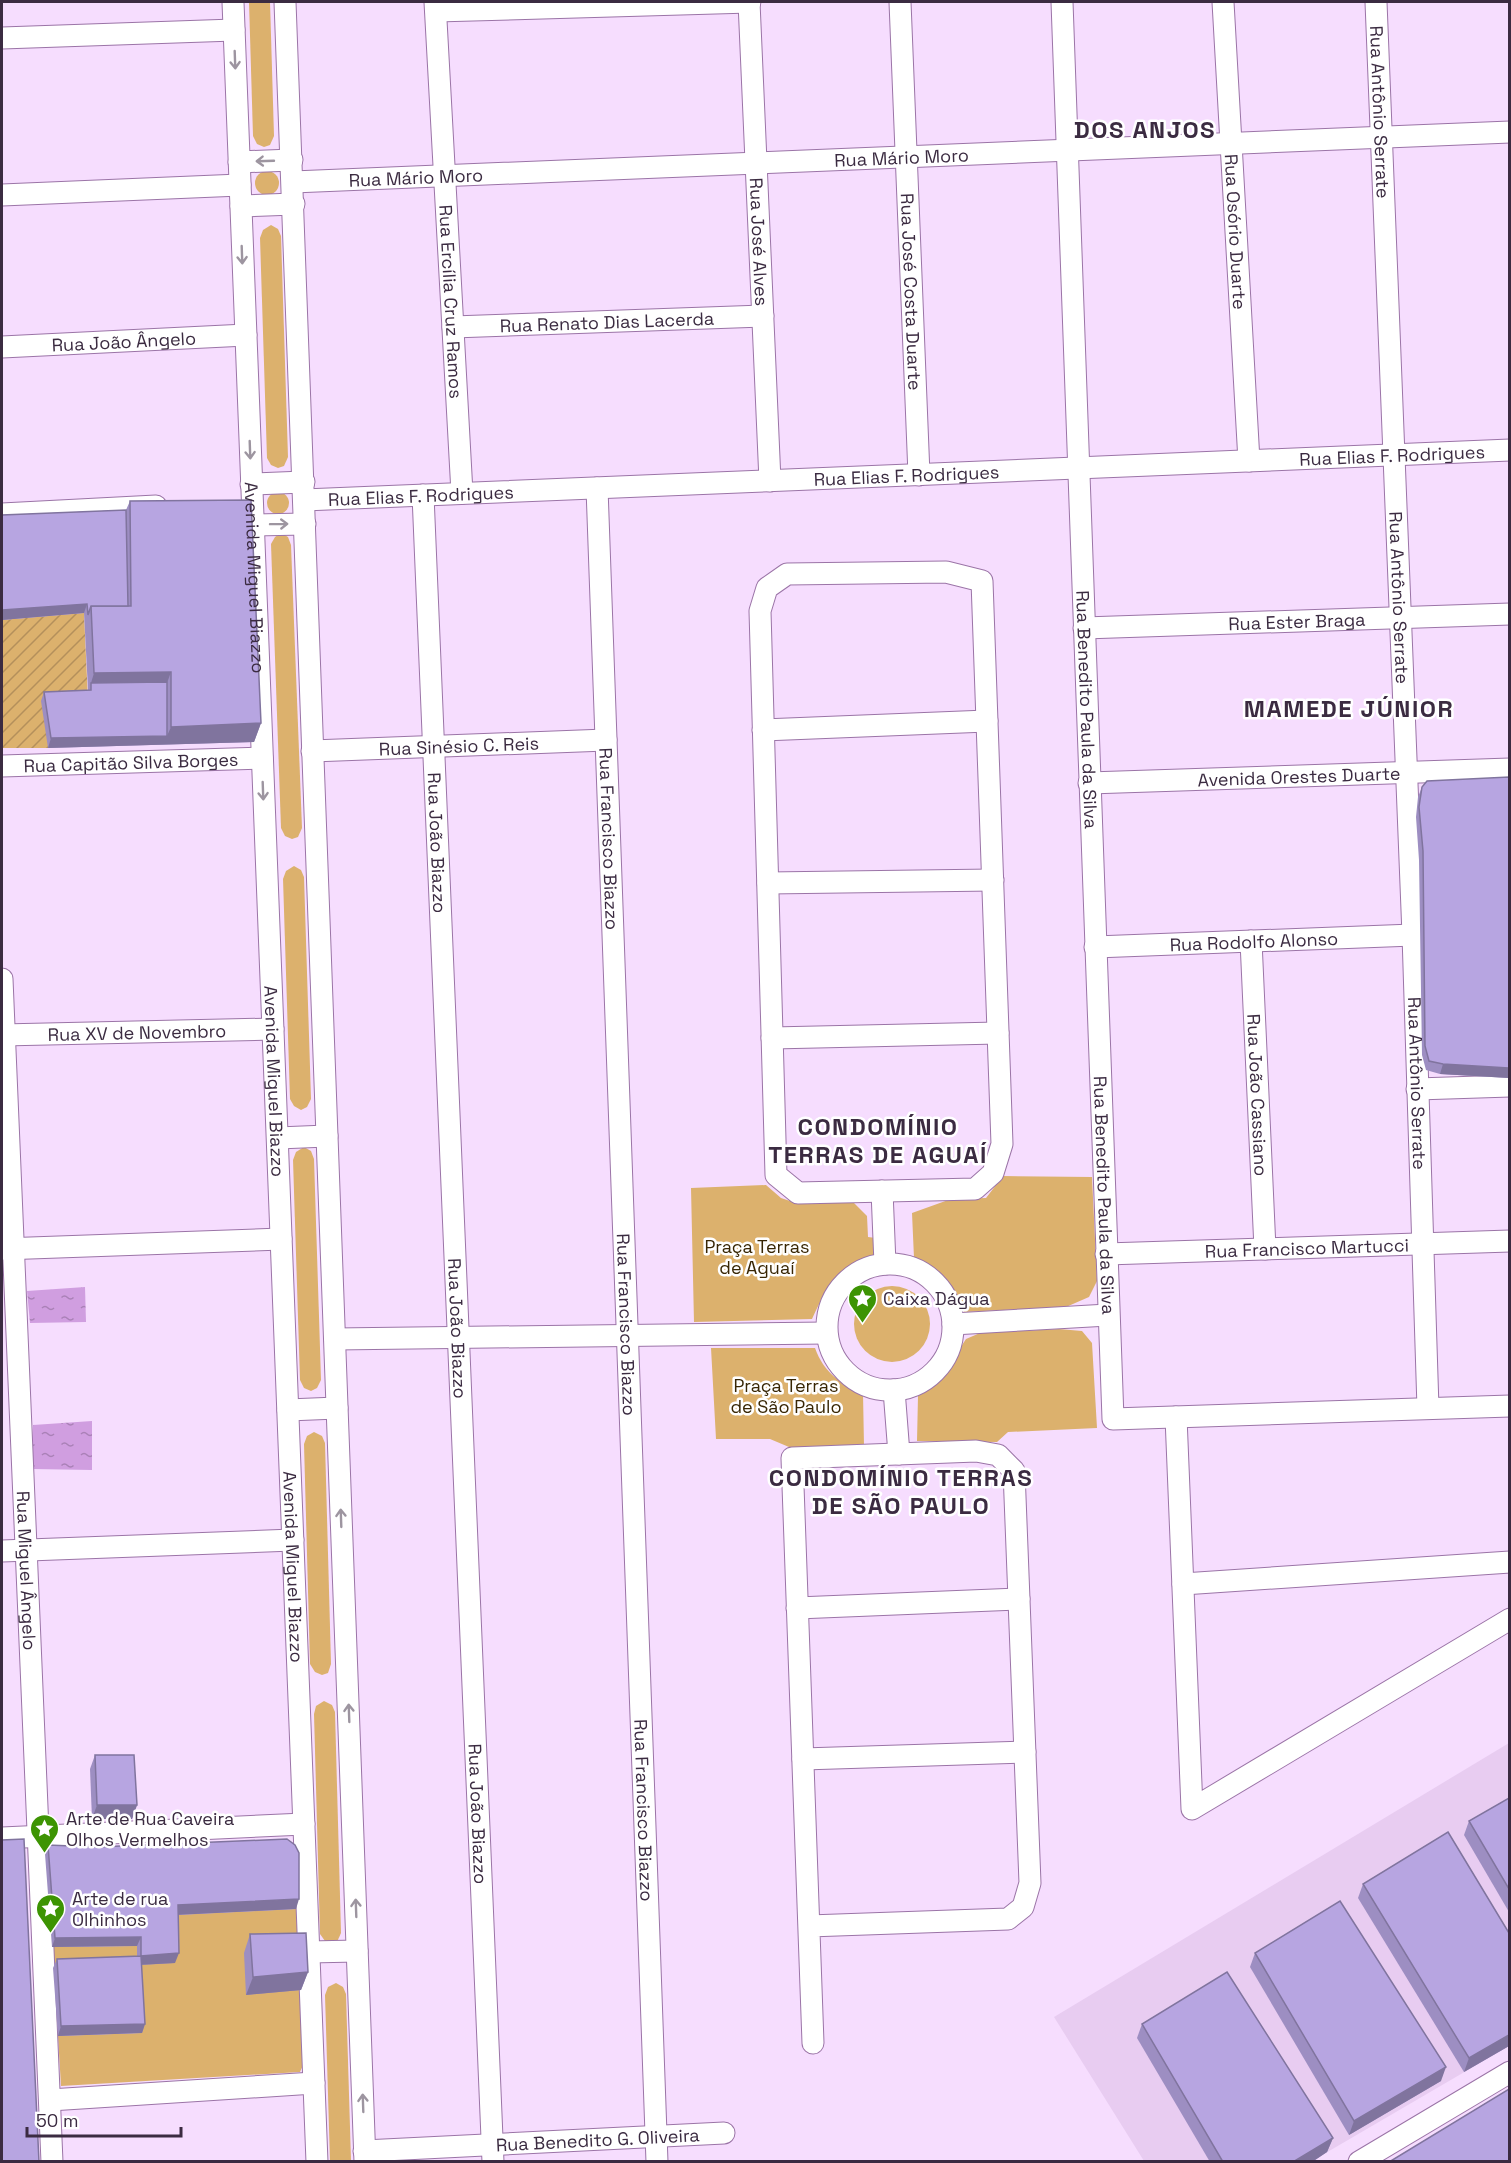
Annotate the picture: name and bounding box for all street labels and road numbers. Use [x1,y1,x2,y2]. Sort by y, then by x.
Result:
street label: Rua Antônio Serrate [1365,25,1395,199]
street label: Rua Mário Moro [834,143,969,171]
street label: Rua Osório Duarte [1220,153,1252,310]
street label: Rua Mário Moro [348,163,484,191]
street label: Rua José Alves [745,177,774,306]
street label: Rua José Costa Duarte [896,193,927,391]
street label: Rua Ercília Cruz Ramos [435,204,468,399]
street label: Rua Renato Dias Lacerda [499,306,715,337]
street label: Rua João Ângelo [51,326,197,356]
street label: Rua Elias F. Rodrigues [1299,440,1485,470]
street label: Rua Elias F. Rodrigues [813,460,1000,490]
street label: Rua Elias F. Rodrigues [328,480,514,510]
street label: Avenida Miguel Biazzo [240,481,271,674]
street label: Rua Antônio Serrate [1385,511,1415,684]
street label: Rua Benedito Paula da Silva [1072,590,1103,829]
street label: Rua Ester Braga [1228,607,1366,635]
street label: Rua Sinésio C. Reis [378,731,539,760]
street label: Rua Capitão Silva Borges [23,747,239,777]
street label: Rua Francisco Biazzo [595,747,624,930]
street label: Avenida Orestes Duarte [1197,761,1401,791]
street label: Rua João Biazzo [423,772,452,914]
street label: Rua Rodolfo Alonso [1169,926,1339,956]
street label: Avenida Miguel Biazzo [260,985,290,1177]
street label: Rua Antônio Serrate [1403,996,1432,1170]
street label: Rua João Cassiano [1243,1013,1273,1176]
street label: Rua XV de Novembro [47,1019,227,1045]
street label: Rua Benedito Paula da Silva [1089,1075,1121,1315]
street label: Rua Francisco Biazzo [612,1233,642,1416]
street label: Rua Francisco Martucci [1204,1233,1409,1262]
street label: Rua João Biazzo [444,1257,472,1399]
street label: Avenida Miguel Biazzo [279,1471,309,1663]
street label: Rua Miguel Ângelo [12,1490,42,1651]
street label: Rua Francisco Biazzo [630,1719,659,1902]
street label: Rua João Biazzo [464,1743,493,1885]
street label: Rua Benedito G. Oliveira [495,2123,700,2156]

